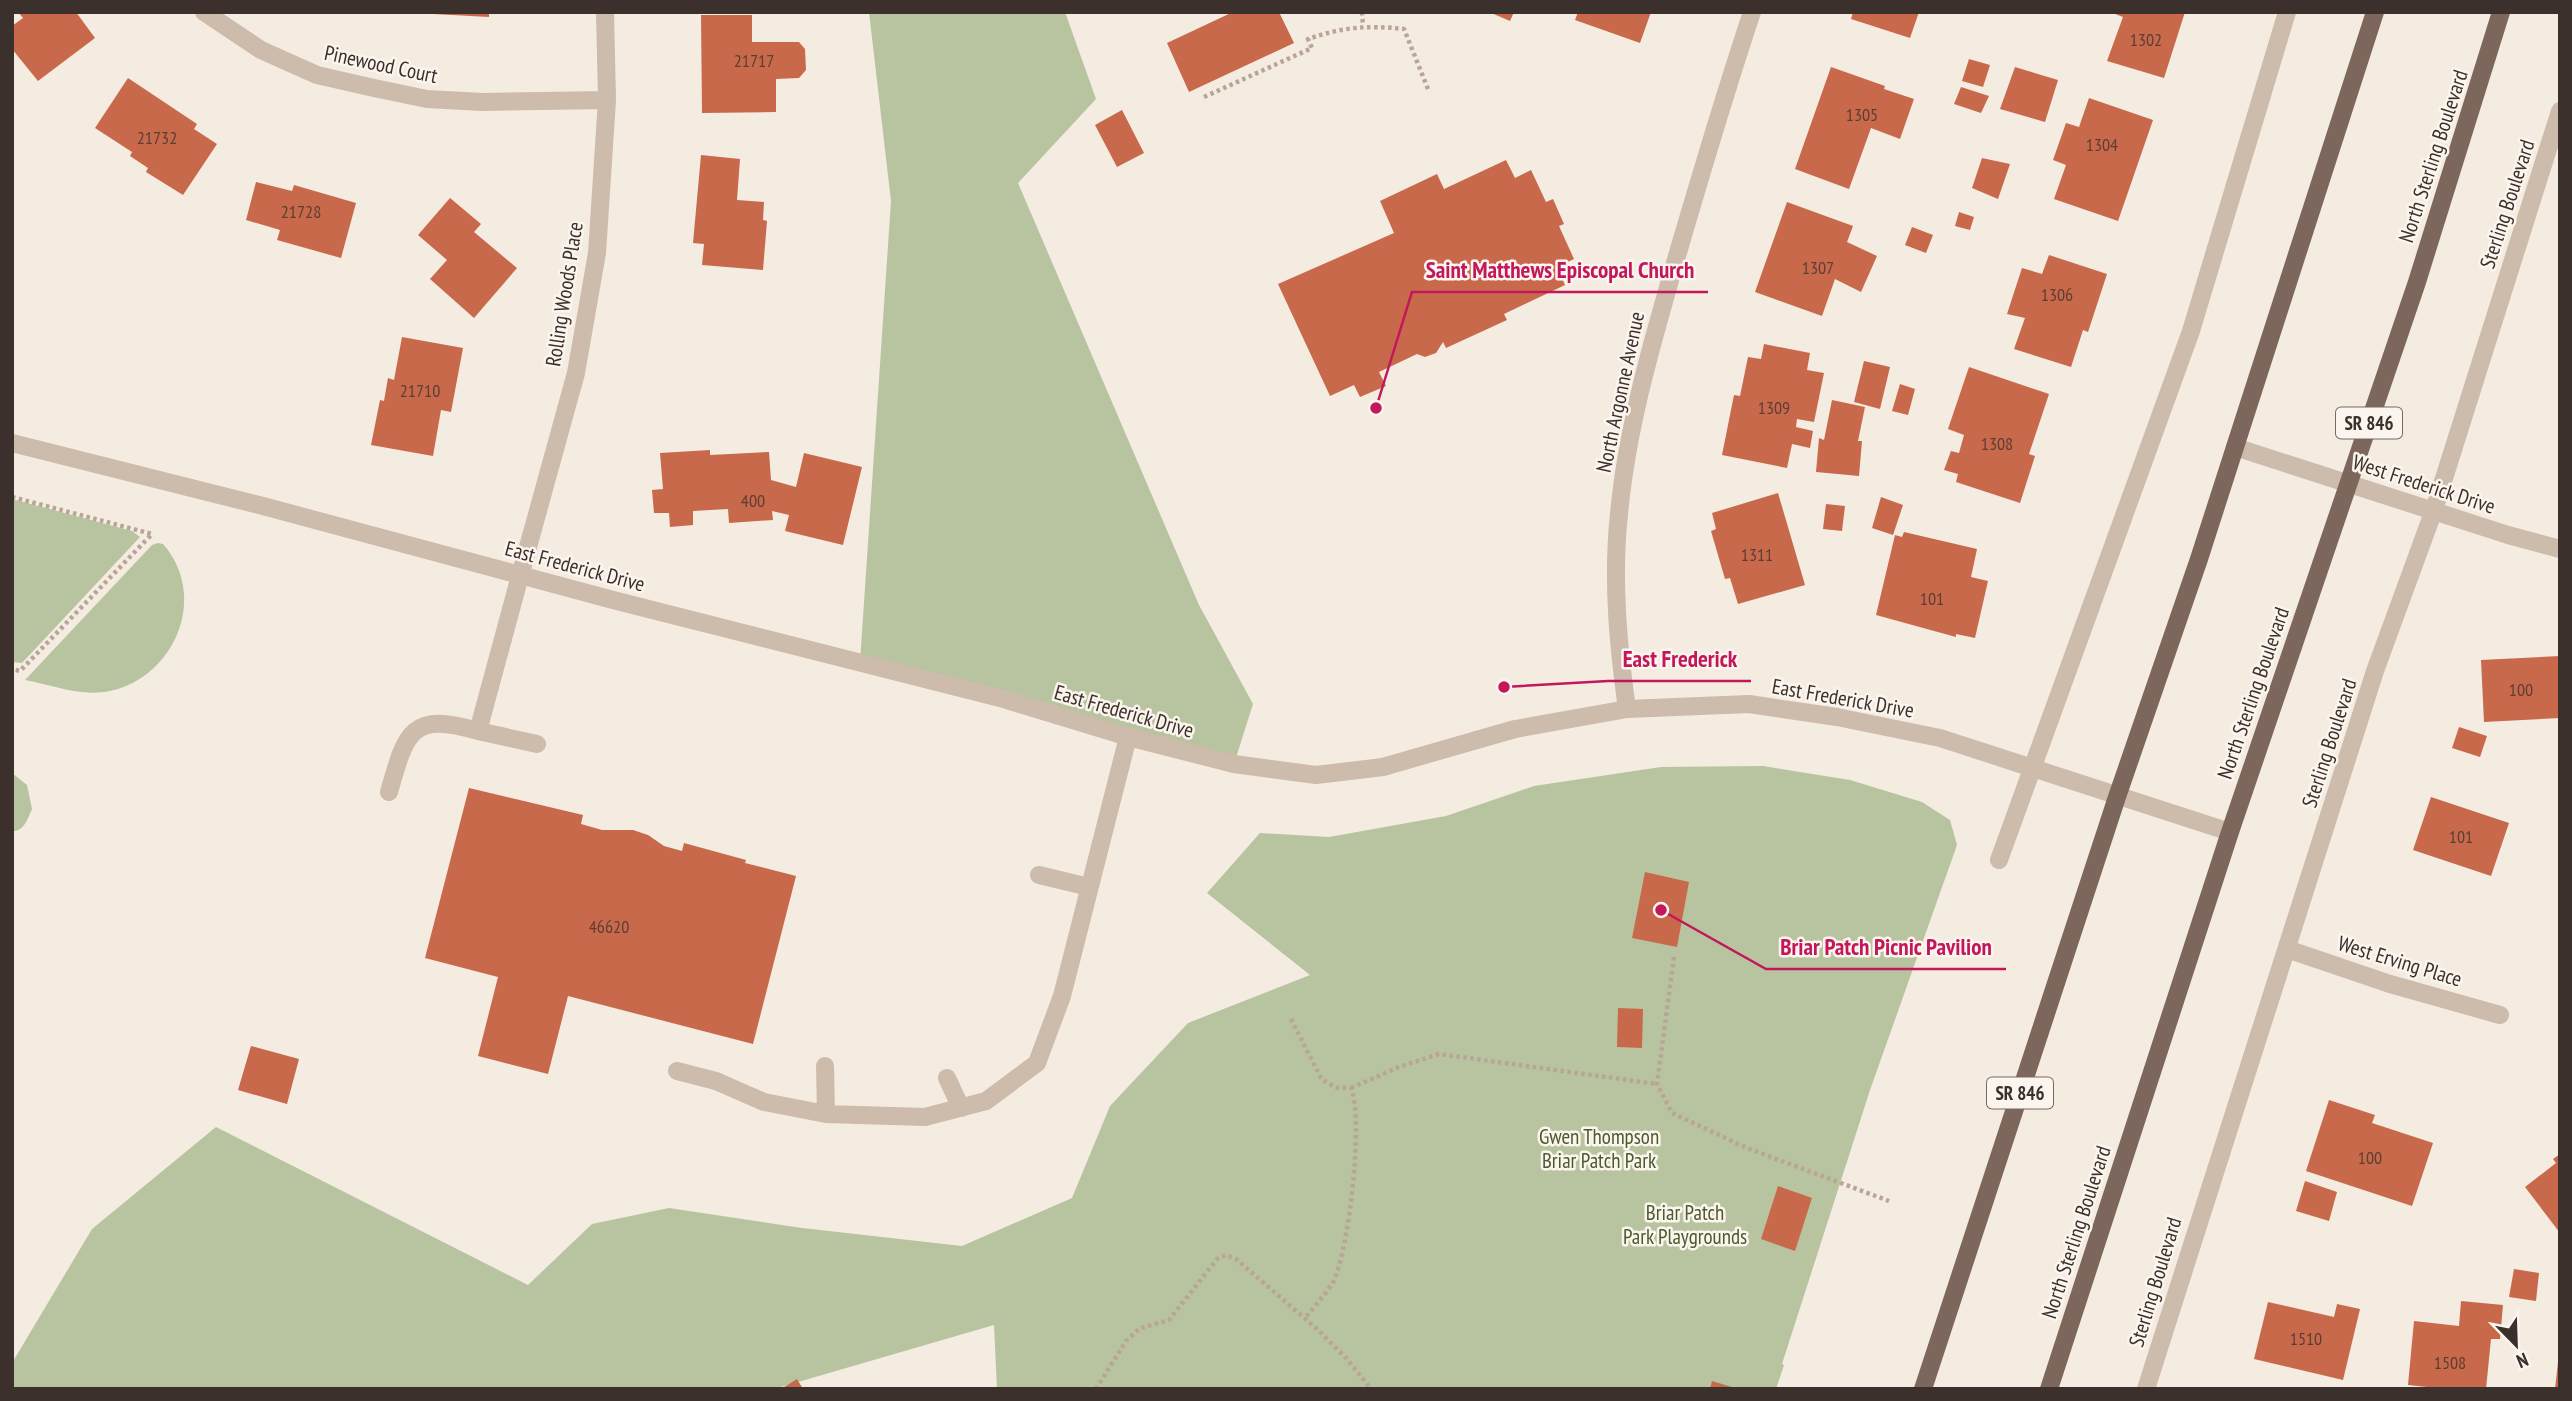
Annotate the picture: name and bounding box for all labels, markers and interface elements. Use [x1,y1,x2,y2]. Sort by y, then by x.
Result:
house number: 1302 [2130,28,2162,51]
street label: Pinewood Court [322,39,440,89]
house number: 21717 [734,49,774,72]
street label: North Sterling Boulevard [2392,66,2474,246]
house number: 1305 [1846,103,1878,126]
house number: 21732 [137,126,177,149]
house number: 1304 [2086,133,2118,156]
street label: Sterling Boulevard [2473,136,2541,272]
house number: 21728 [281,200,321,223]
street label: Rolling Woods Place [539,220,589,368]
callout: Saint Matthews Episcopal Church [1412,248,1708,292]
text: Saint Matthews Episcopal Church [1426,255,1694,284]
house number: 1307 [1802,256,1834,279]
house number: 1306 [2041,283,2073,306]
street label: North Argonne Avenue [1590,309,1650,475]
house number: 21710 [400,379,440,402]
house number: 1309 [1758,396,1790,419]
road number: SR 846 [2336,408,2402,438]
house number: 1308 [1981,432,2013,455]
street label: West Frederick Drive [2349,448,2499,520]
house number: 400 [741,489,765,512]
street label: East Frederick Drive [502,534,648,598]
house number: 1311 [1741,543,1773,566]
house number: 101 [1920,587,1944,610]
street label: North Sterling Boulevard [2211,604,2295,782]
callout: East Frederick [1608,637,1751,681]
text: East Frederick [1623,644,1738,673]
street label: East Frederick Drive [1770,672,1916,724]
street label: Sterling Boulevard [2295,675,2363,811]
street label: East Frederick Drive [1051,678,1197,744]
house number: 100 [2509,678,2533,701]
house number: 101 [2449,825,2473,848]
house number: 46620 [589,915,629,938]
callout: Briar Patch Picnic Pavilion [1766,925,2006,969]
street label: West Erving Place [2335,929,2465,993]
text: Briar Patch Picnic Pavilion [1780,932,1992,961]
road number: SR 846 [1987,1078,2053,1108]
park label: Gwen Thompson Briar Patch Park [1539,1123,1659,1174]
street label: North Sterling Boulevard [2035,1142,2117,1322]
house number: 100 [2358,1146,2382,1169]
park label: Briar Patch Park Playgrounds [1623,1199,1747,1250]
street label: Sterling Boulevard [2123,1214,2187,1350]
north arrow [2481,1310,2551,1380]
house number: 1510 [2290,1327,2322,1350]
text: N [2513,1348,2532,1374]
house number: 1508 [2434,1351,2466,1374]

